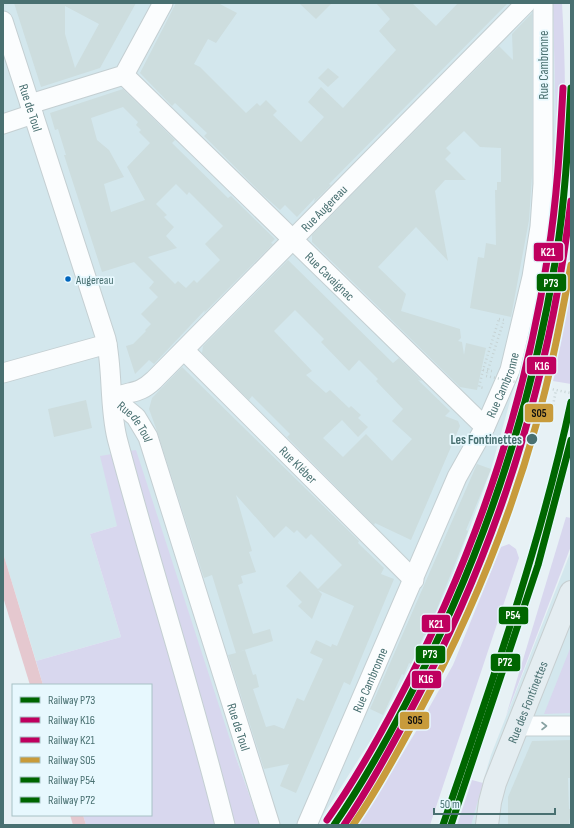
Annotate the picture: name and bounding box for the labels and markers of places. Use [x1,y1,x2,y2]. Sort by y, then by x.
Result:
place label: Augereau [75,273,113,288]
marker: Augereau [63,274,73,284]
place label: Les Fontinettes [450,432,522,448]
marker: Les Fontinettes [525,432,539,446]

